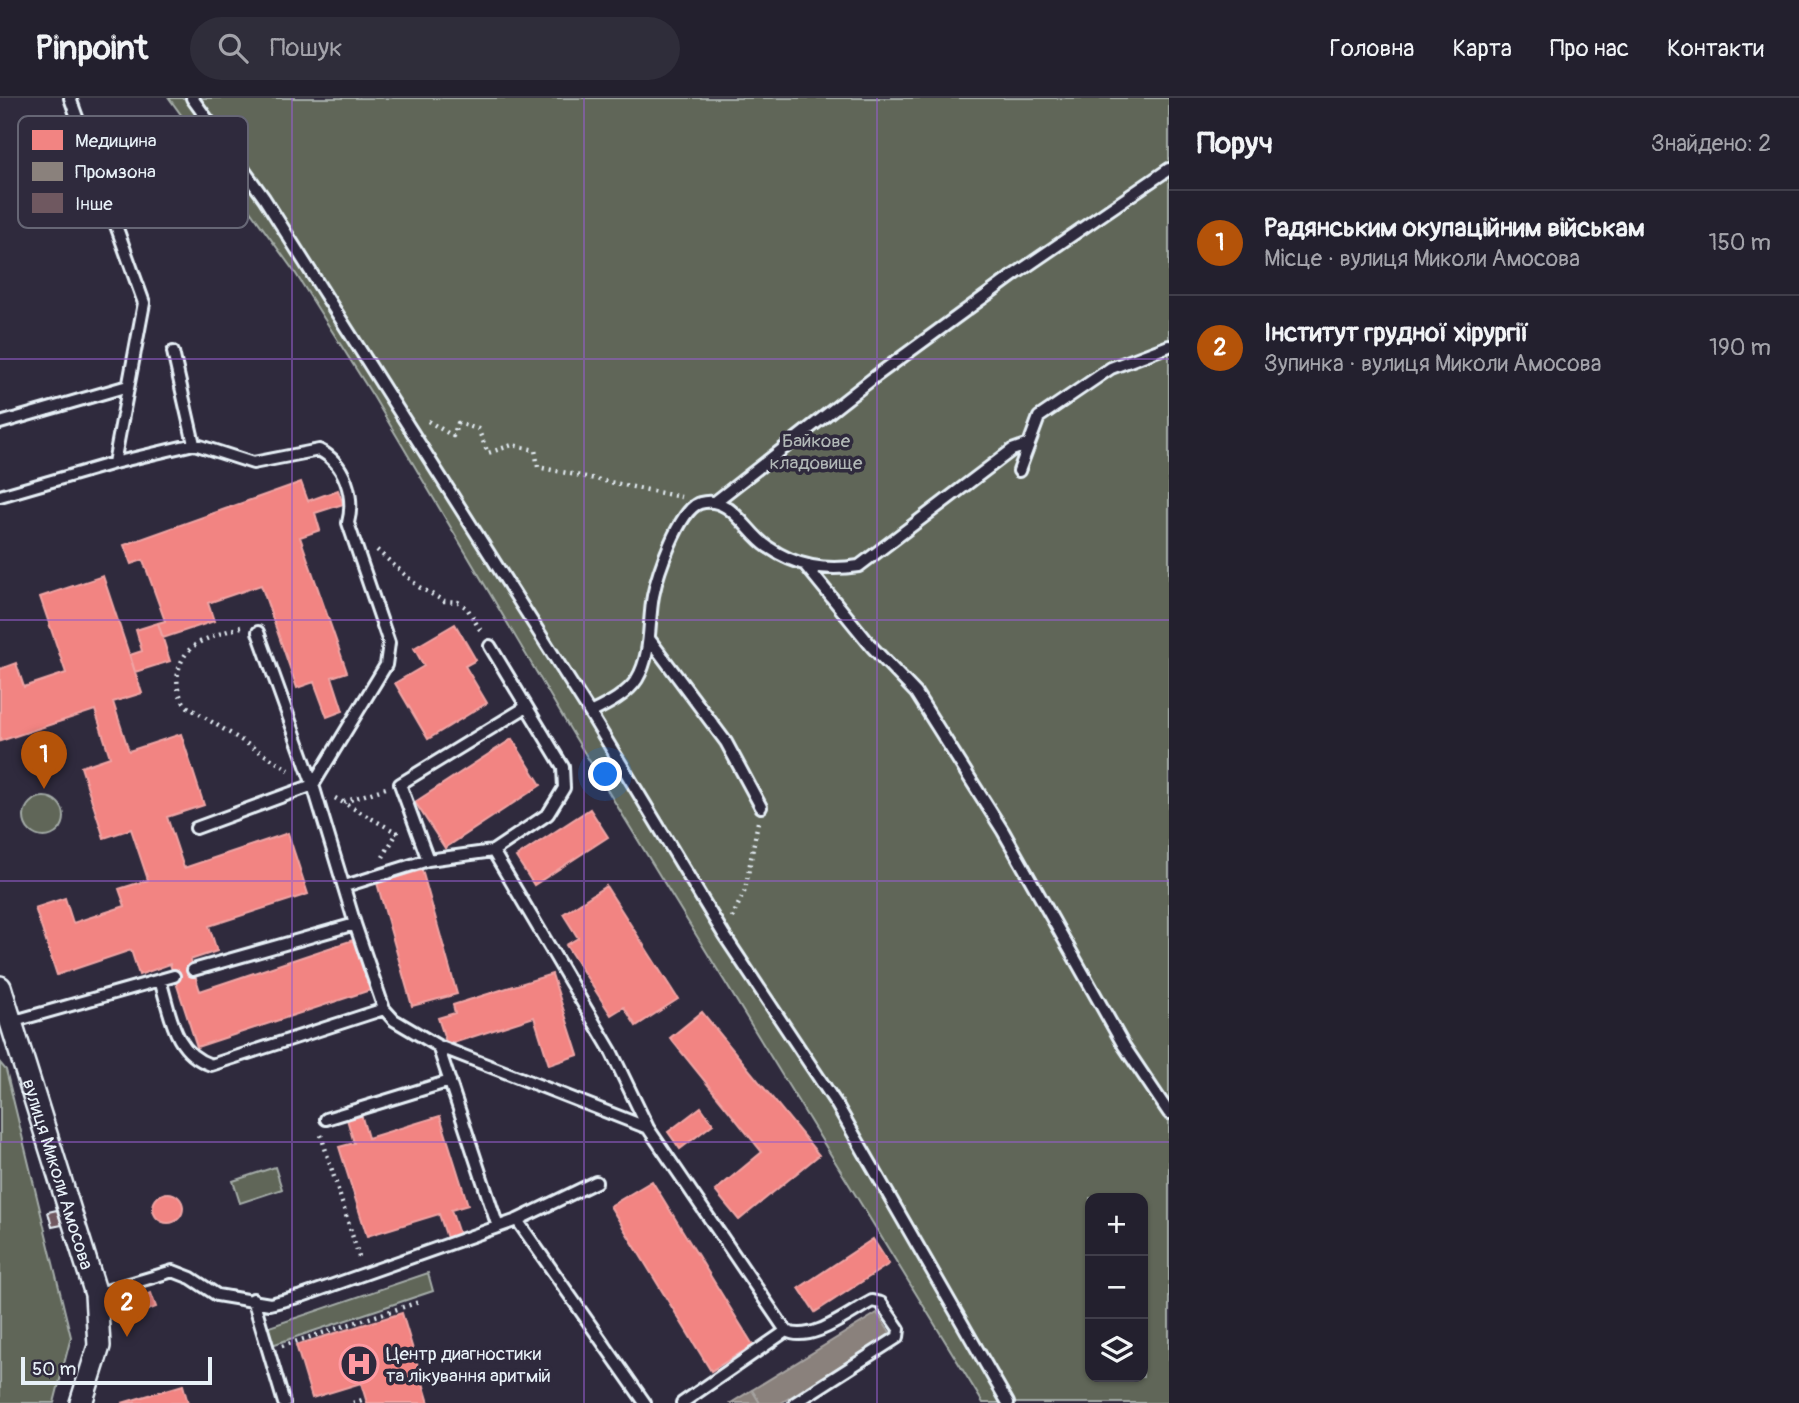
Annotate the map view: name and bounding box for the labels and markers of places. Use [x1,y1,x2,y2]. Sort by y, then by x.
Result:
pin: 1 [21,731,67,789]
pin: 2 [104,1279,150,1337]
place label: Центр диагностики та лікування аритмій [386,1342,551,1388]
hospital icon: Центр диагностики та лікування аритмій [338,1343,380,1385]

